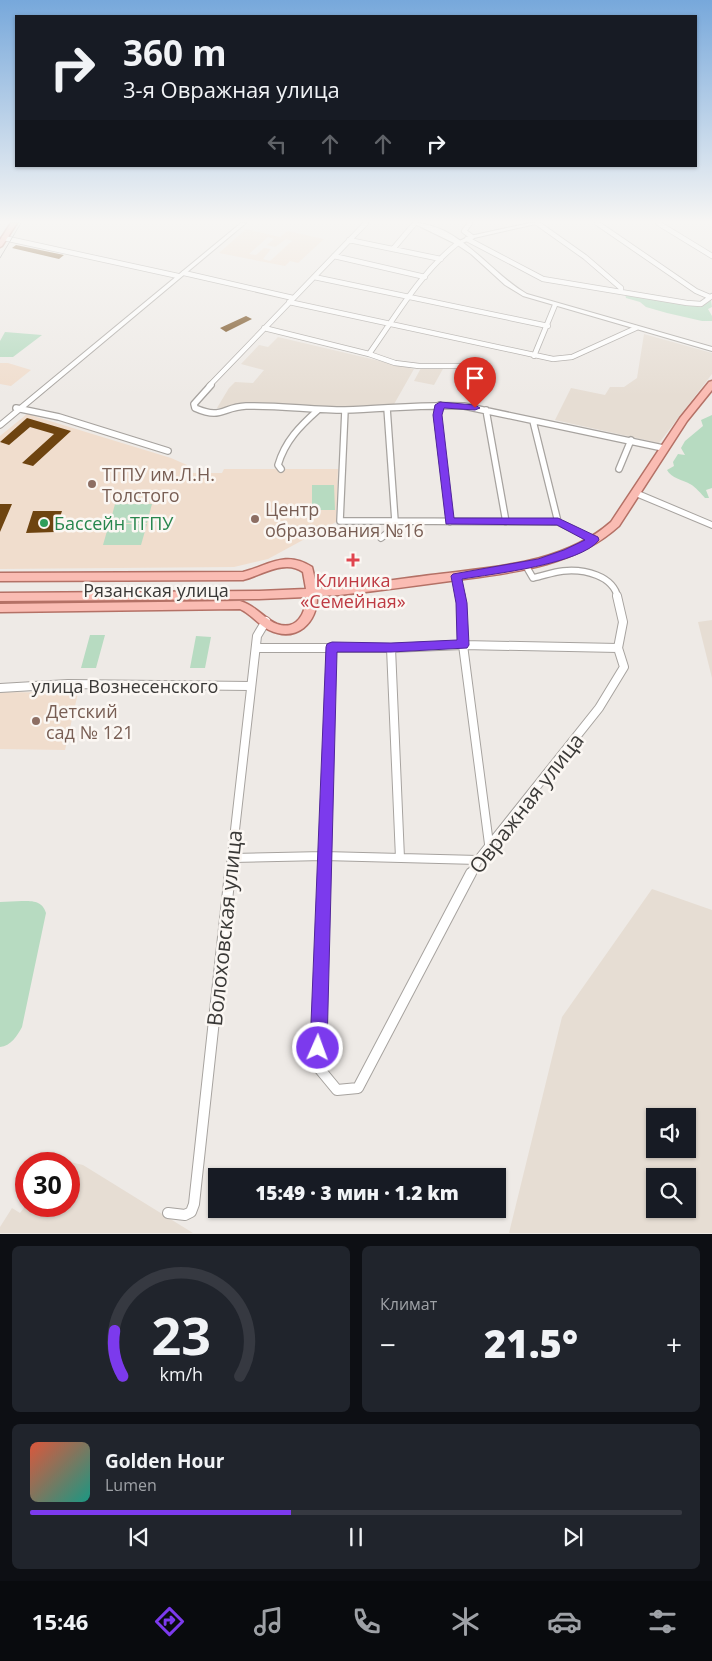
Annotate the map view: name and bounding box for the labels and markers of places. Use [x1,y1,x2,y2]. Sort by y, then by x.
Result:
pin [454,357,496,408]
place label: ТГПУ им.Л.Н. Толстого [102,462,215,507]
marker: ТГПУ им.Л.Н. Толстого [86,478,98,490]
place label: Центр образования №16 [265,497,424,542]
place label: Бассейн ТГПУ [54,511,174,535]
marker: Центр образования №16 [249,513,261,525]
marker: Бассейн ТГПУ [38,517,50,529]
marker: Клиника «Семейная» [346,553,360,567]
place label: Клиника «Семейная» [300,568,406,613]
place label: Детский сад № 121 [46,699,134,744]
marker: Детский сад № 121 [30,715,42,727]

